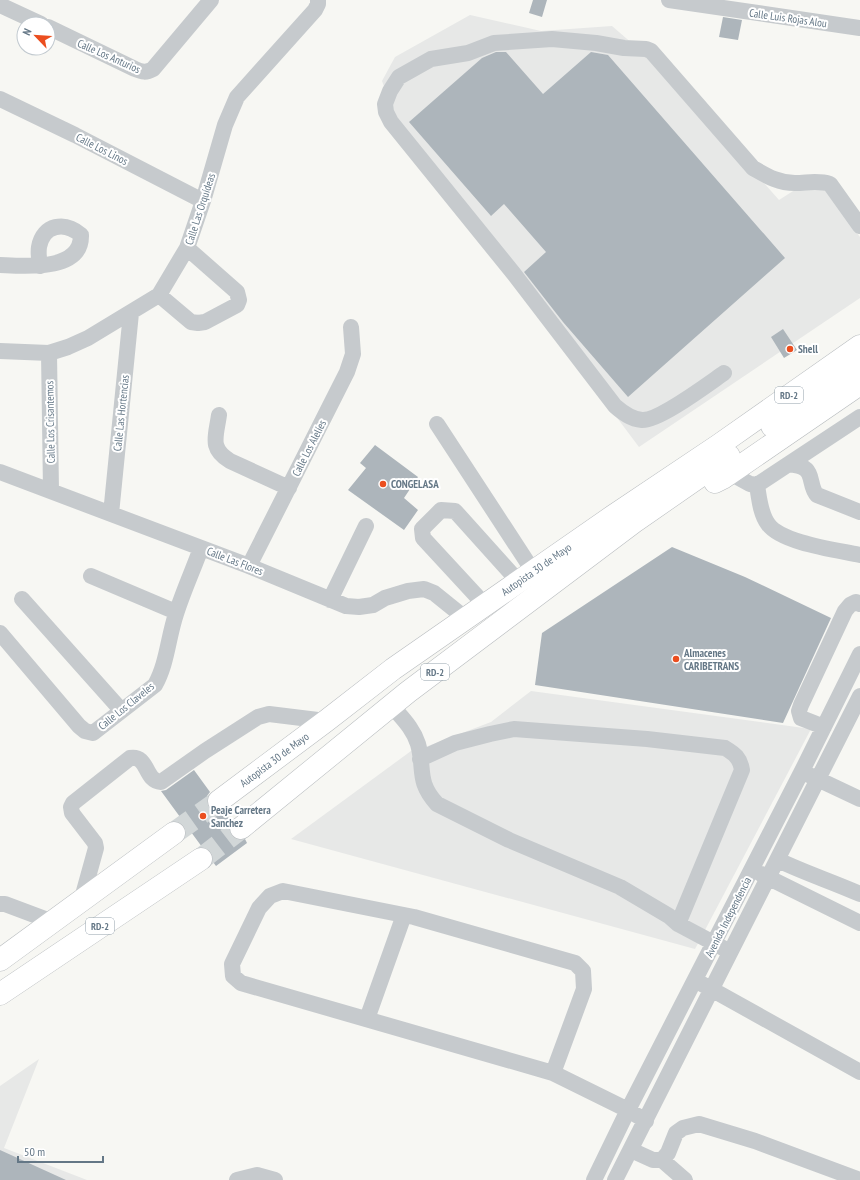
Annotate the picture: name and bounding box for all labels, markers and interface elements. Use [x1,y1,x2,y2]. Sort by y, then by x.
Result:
street label: Calle Luis Rojas Alou [748,6,828,30]
north arrow [16,16,56,56]
text: N [19,26,35,37]
street label: Calle Los Anturios [75,36,143,76]
street label: Calle Los Linos [74,130,131,168]
street label: Calle Las Orquídeas [182,171,218,247]
place label: Shell [798,342,818,356]
marker: Shell [785,344,795,354]
street label: Calle Las Hortencias [110,374,132,452]
street label: Calle Los Crisantemos [42,380,58,463]
road number: RD-2 [775,387,803,403]
street label: Calle Los Alelíes [289,417,329,479]
place label: CONGELASA [391,477,439,491]
marker: CONGELASA [378,479,388,489]
street label: Autopista 30 de Mayo [498,540,574,599]
street label: Calle Las Flores [205,544,265,578]
place label: Almacenes CARIBETRANS [683,646,739,673]
marker: Almacenes CARIBETRANS [671,654,681,664]
road number: RD-2 [421,664,449,680]
street label: Calle Los Claveles [95,679,157,733]
street label: Autopista 30 de Mayo [237,729,312,790]
place label: Peaje Carretera Sanchez [211,803,271,830]
marker: Peaje Carretera Sanchez [198,811,208,821]
street label: Avenida Independencia [702,875,754,959]
road number: RD-2 [86,918,114,934]
scale bar [18,1138,103,1164]
text: 50 m [24,1144,45,1159]

